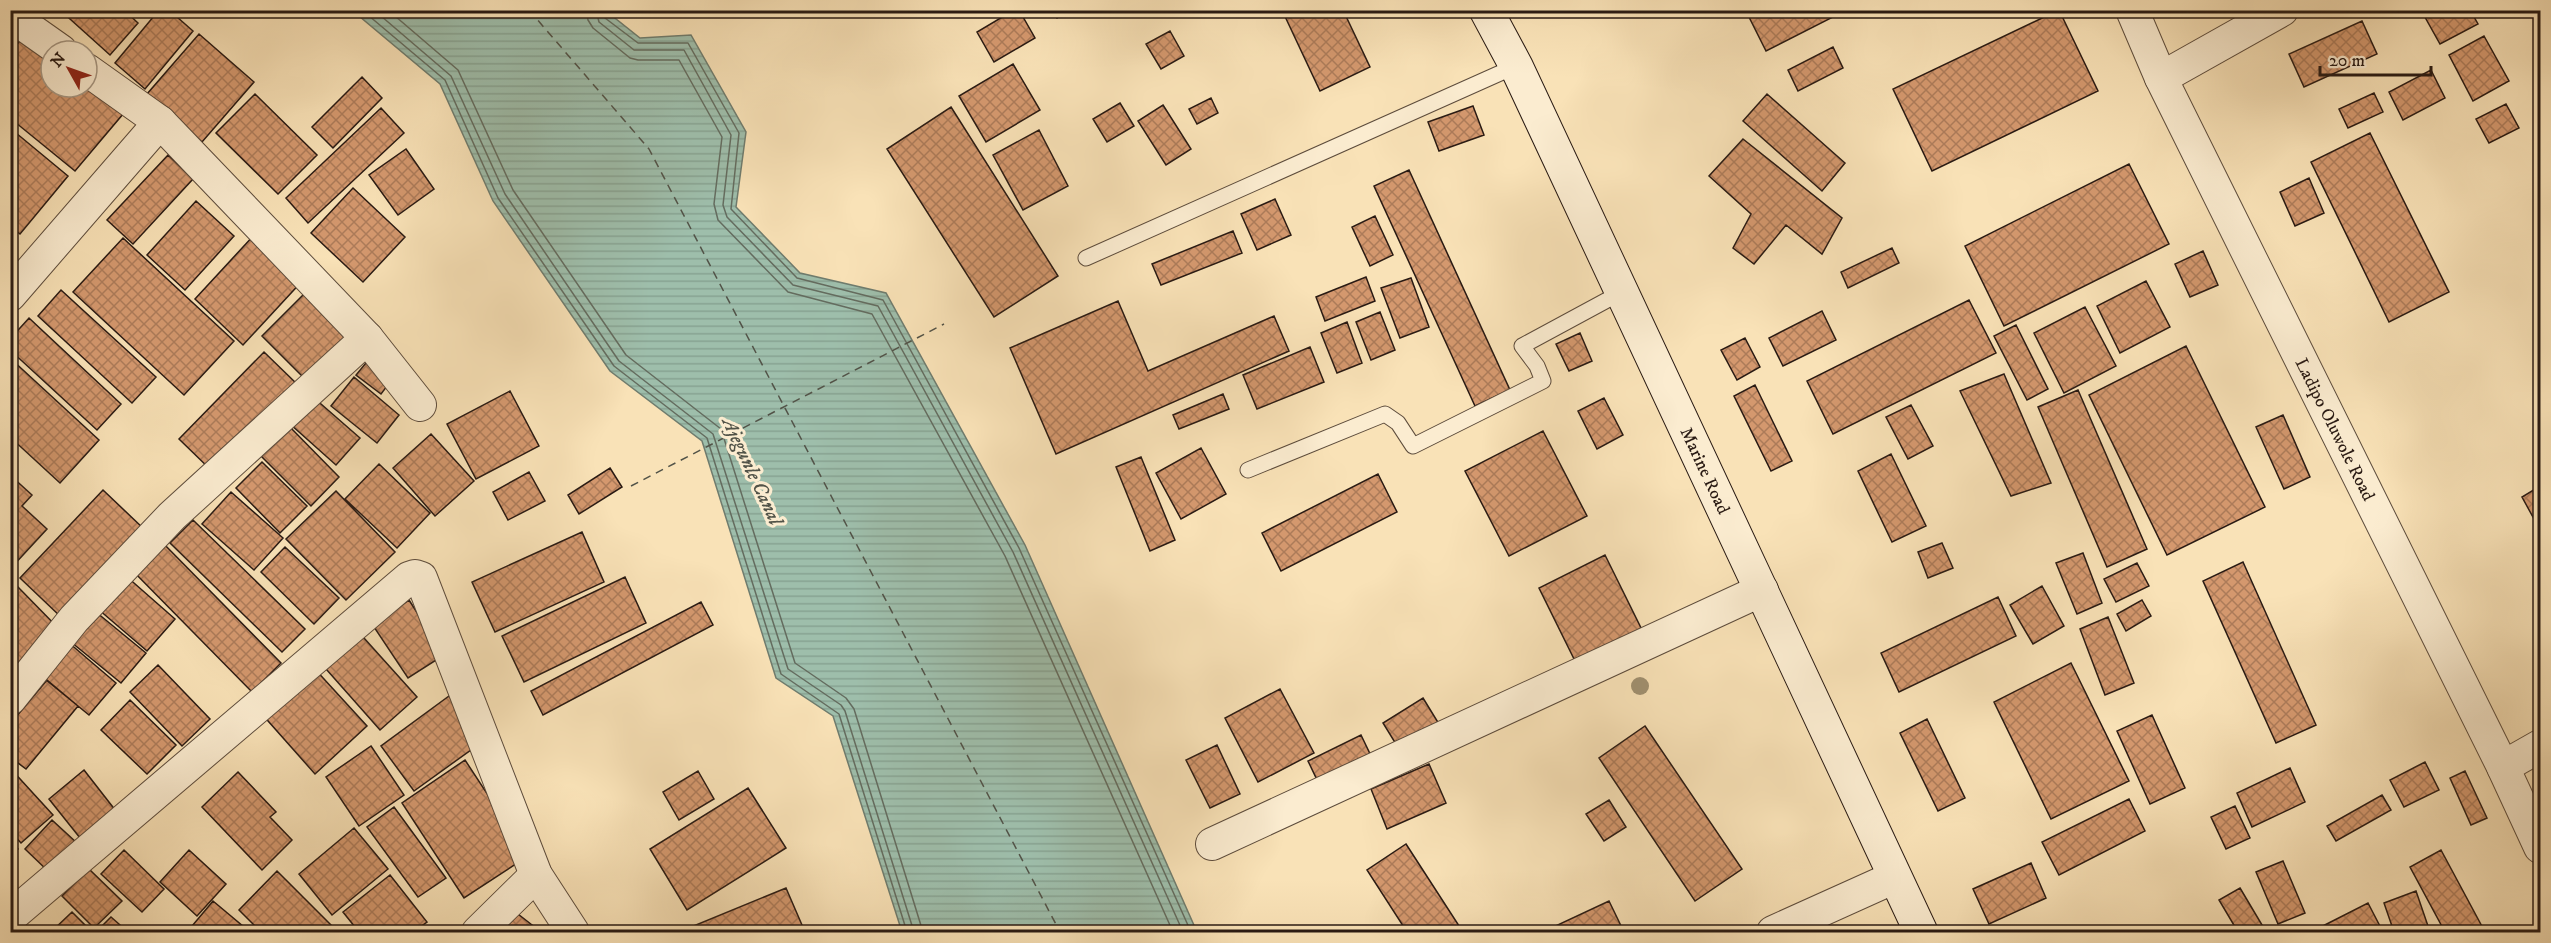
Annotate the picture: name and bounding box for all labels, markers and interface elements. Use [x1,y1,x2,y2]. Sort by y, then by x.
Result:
north arrow [39,39,99,99]
scale bar [2320,39,2431,77]
text: N [46,49,70,71]
text: 20 m [2329,50,2365,72]
street label: Ladipo Oluwole Road [2290,355,2379,505]
water label: Ajegunle Canal [715,412,788,531]
street label: Marine Road [1674,424,1734,518]

